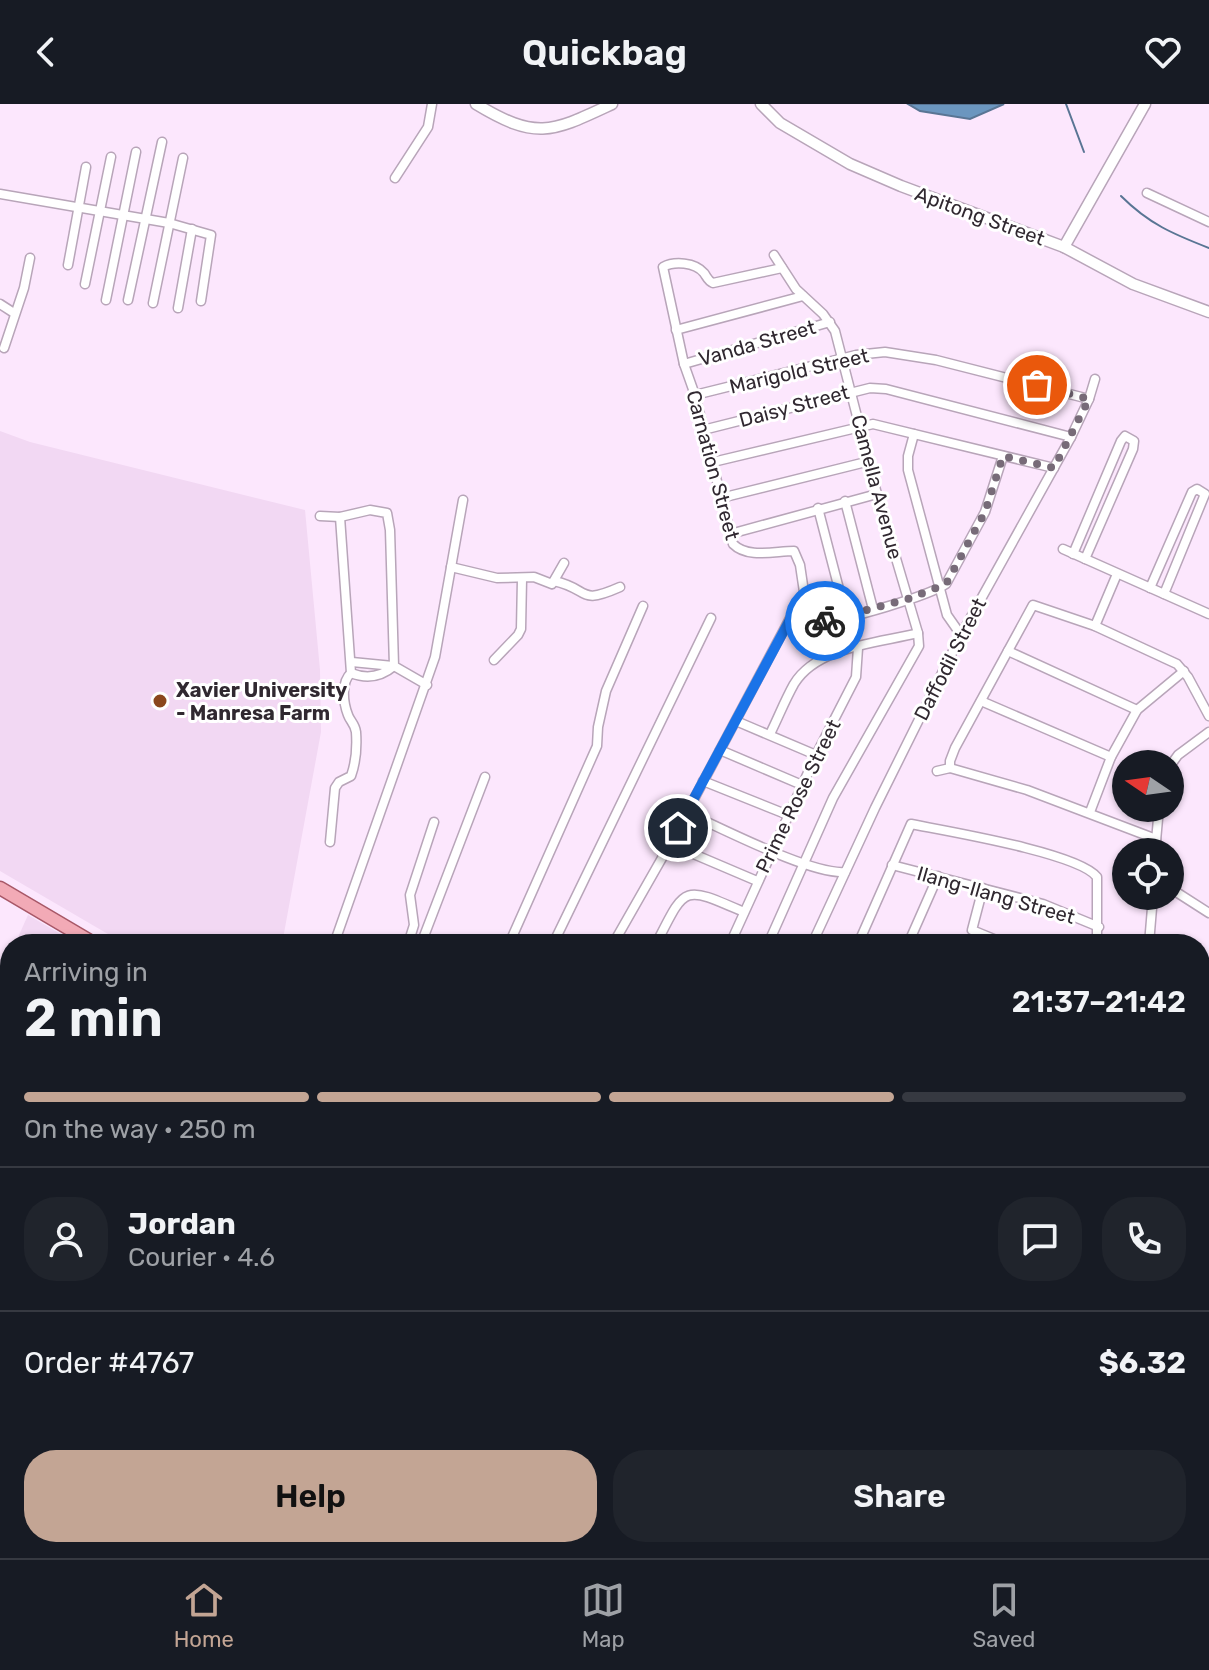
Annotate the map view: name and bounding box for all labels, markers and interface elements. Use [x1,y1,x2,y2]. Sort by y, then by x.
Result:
icon: back [24,30,68,74]
icon: heart [1141,30,1185,74]
text: Quickbag [522,31,687,74]
street label: Apitong Street [912,181,1048,251]
street label: Vanda Street [696,315,819,371]
street label: Marigold Street [727,343,871,399]
pin [1003,351,1071,419]
icon: bag [1015,363,1059,407]
street label: Daisy Street [736,380,852,432]
street label: Carnation Street [681,388,745,543]
street label: Camella Avenue [846,412,908,562]
courier [785,581,865,661]
street label: Daffodil Street [909,594,991,724]
icon: bike [803,599,847,643]
place label: Xavier University - Manresa Farm [176,678,347,725]
marker: Xavier University - Manresa Farm [151,692,169,710]
street label: Prime Rose Street [750,715,846,877]
north arrow [1112,750,1184,822]
map controls [1112,750,1184,910]
pin [644,794,712,862]
icon: home [656,806,700,850]
button: locate [1112,838,1184,910]
street label: Ilang-Ilang Street [914,861,1078,929]
text: Arriving in [24,957,148,988]
text: 21:37–21:42 [1012,984,1186,1020]
text: 2 min [24,987,163,1049]
text: On the way · 250 m [24,1114,256,1145]
button: person [24,1197,108,1281]
button: chat [998,1197,1082,1281]
button: phone [1102,1197,1186,1281]
text: Jordan [128,1206,236,1242]
text: Courier · 4.6 [128,1242,275,1273]
text: Order #4767 [24,1345,194,1381]
text: $6.32 [1099,1345,1186,1381]
button: Help [24,1450,597,1542]
button: Share [613,1450,1186,1542]
tab: Home [174,1578,234,1653]
tab: Map [581,1578,625,1653]
tab: Saved [973,1578,1035,1653]

